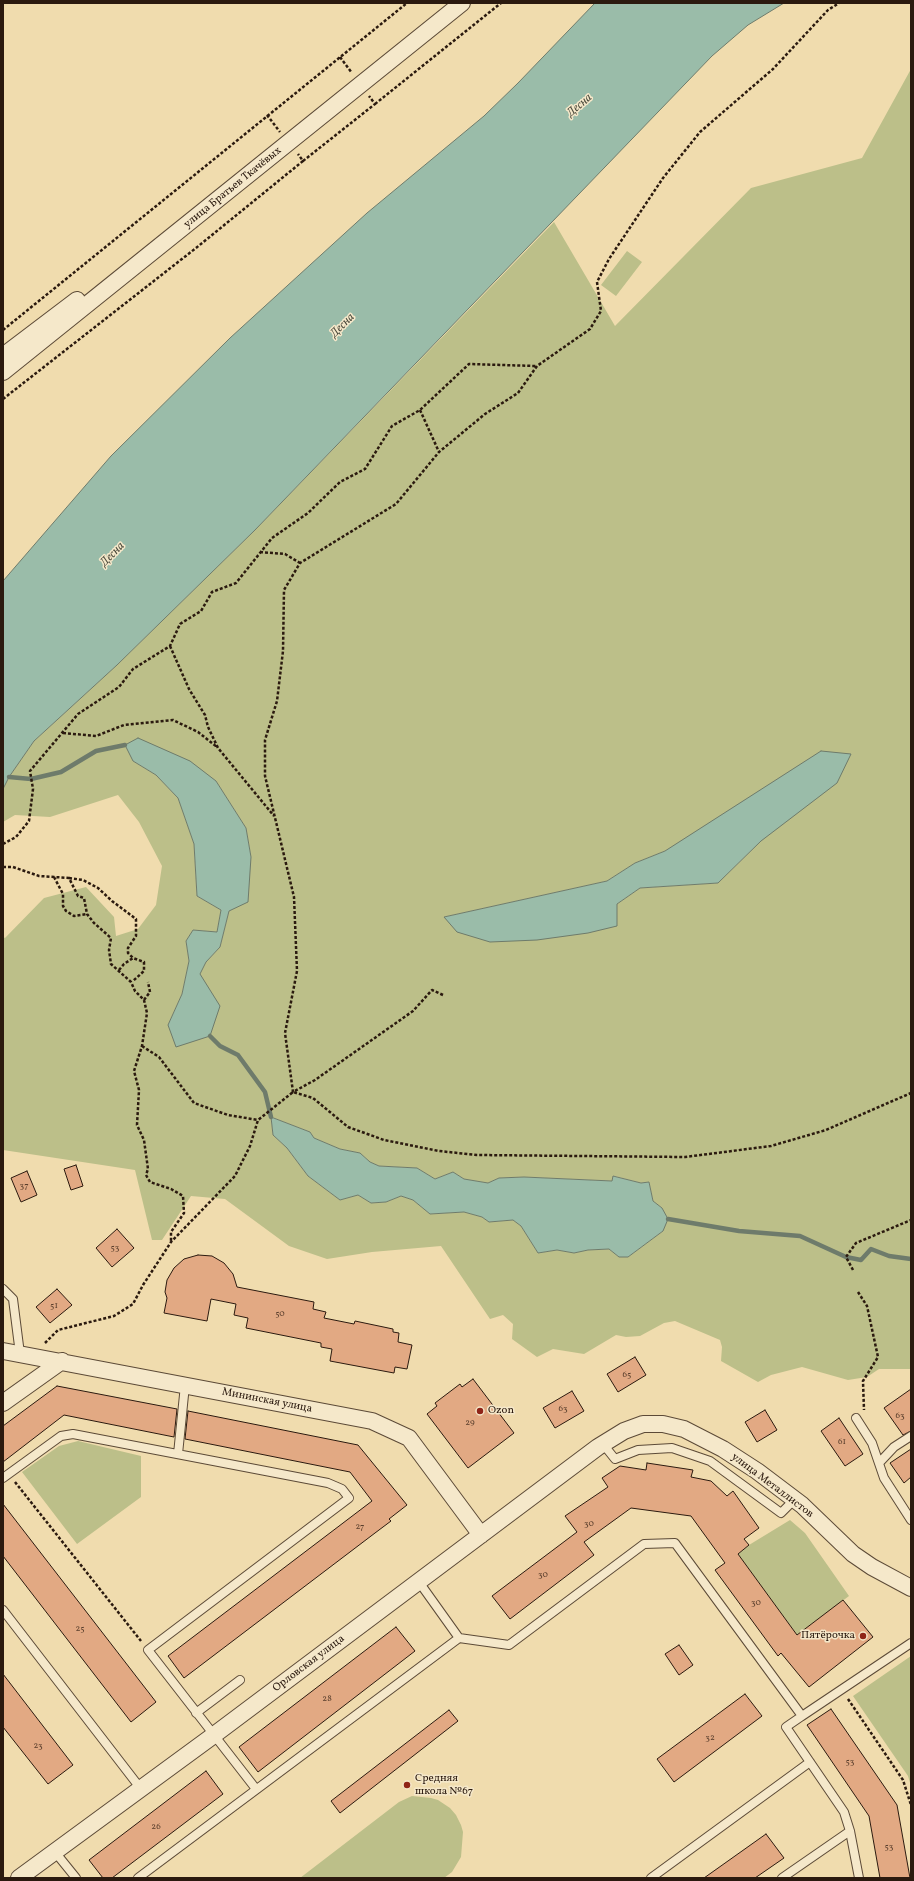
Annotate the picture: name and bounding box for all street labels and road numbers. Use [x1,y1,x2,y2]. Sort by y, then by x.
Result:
street label: улица Братьев Ткачёвых [182,145,284,231]
street label: Мининская улица [221,1386,313,1416]
street label: улица Металлистов [728,1451,816,1521]
street label: Орловская улица [270,1633,348,1695]

